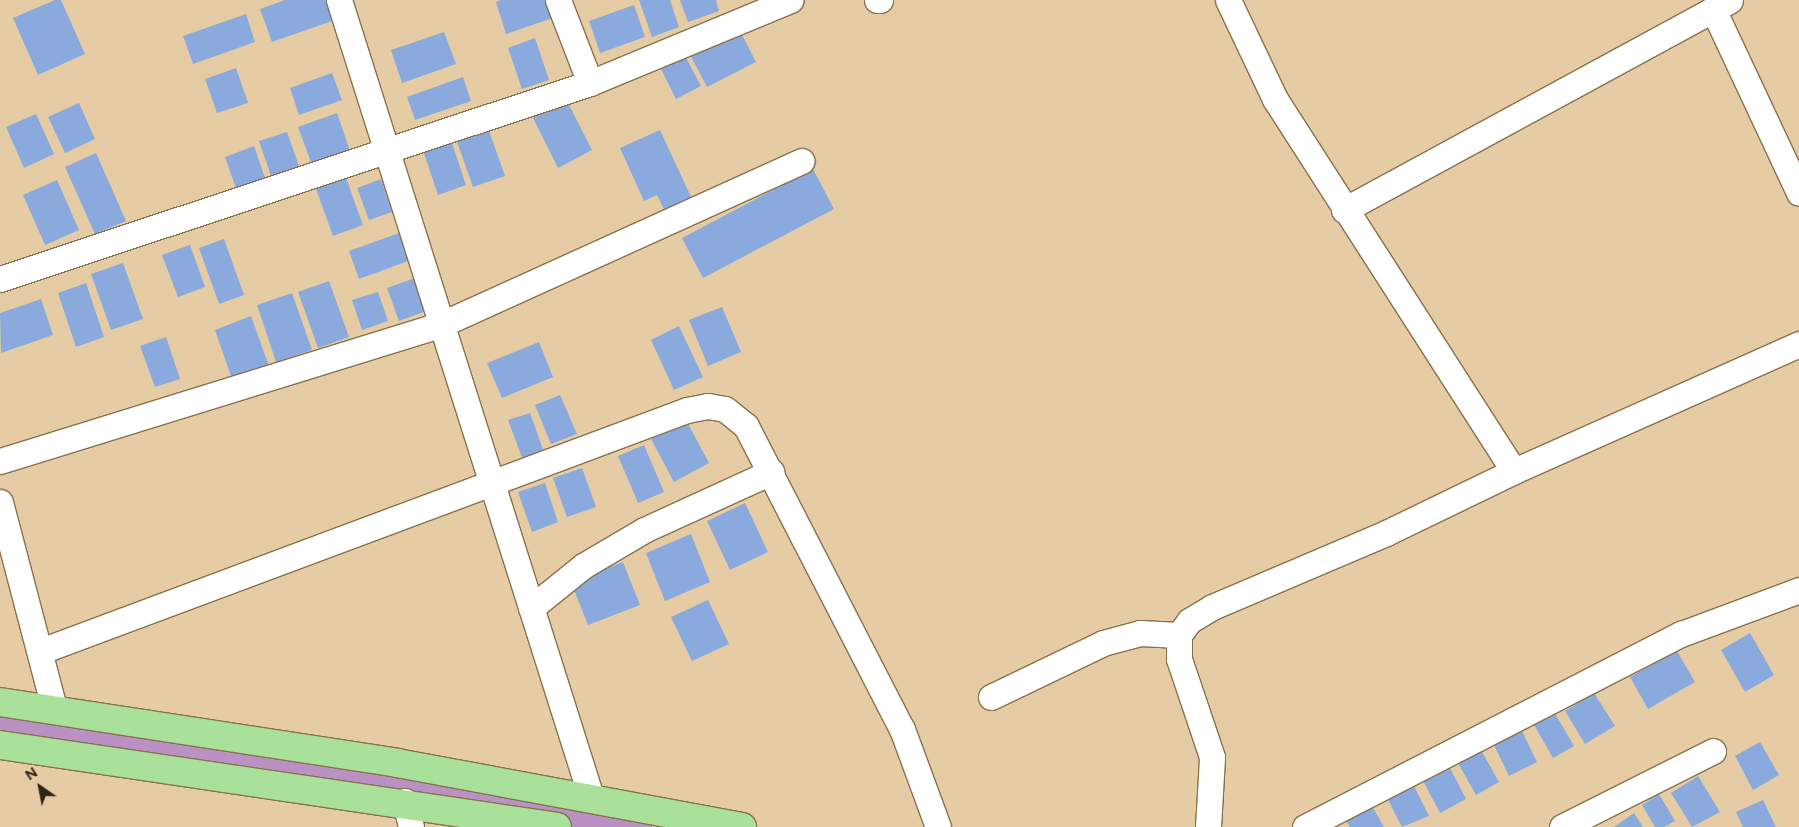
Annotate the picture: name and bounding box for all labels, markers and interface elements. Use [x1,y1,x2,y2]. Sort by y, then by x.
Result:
north arrow [15,762,65,812]
text: N [22,764,41,784]

